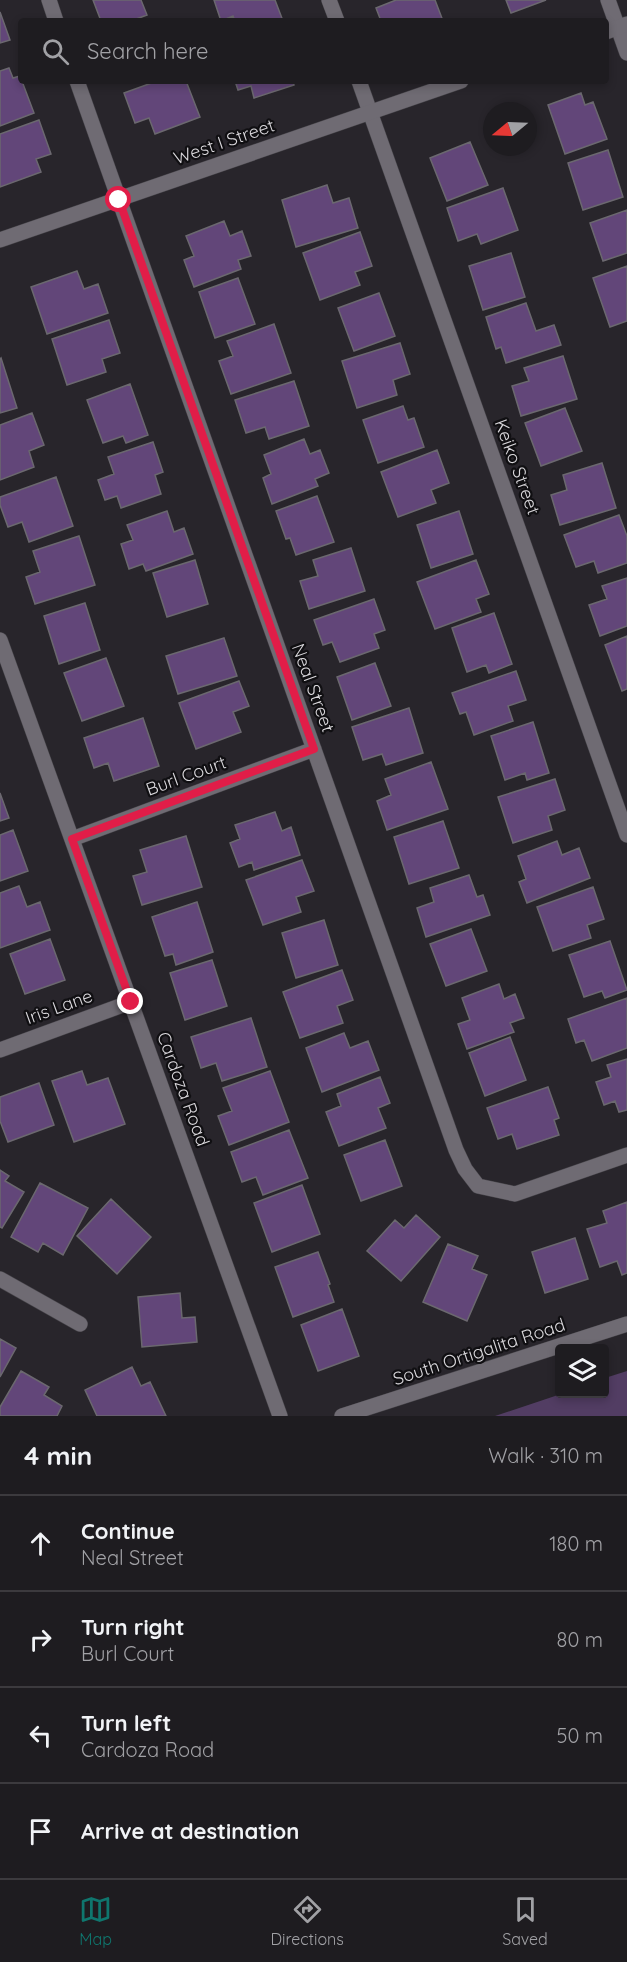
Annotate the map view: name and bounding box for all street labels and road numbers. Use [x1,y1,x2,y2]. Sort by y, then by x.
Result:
street label: West I Street [170,114,277,170]
street label: Keiko Street [490,416,545,518]
street label: Neal Street [287,640,340,735]
street label: Burl Court [143,750,229,801]
street label: Iris Lane [22,984,96,1029]
street label: Cardoza Road [152,1029,215,1149]
street label: South Ortigalita Road [390,1313,568,1390]

